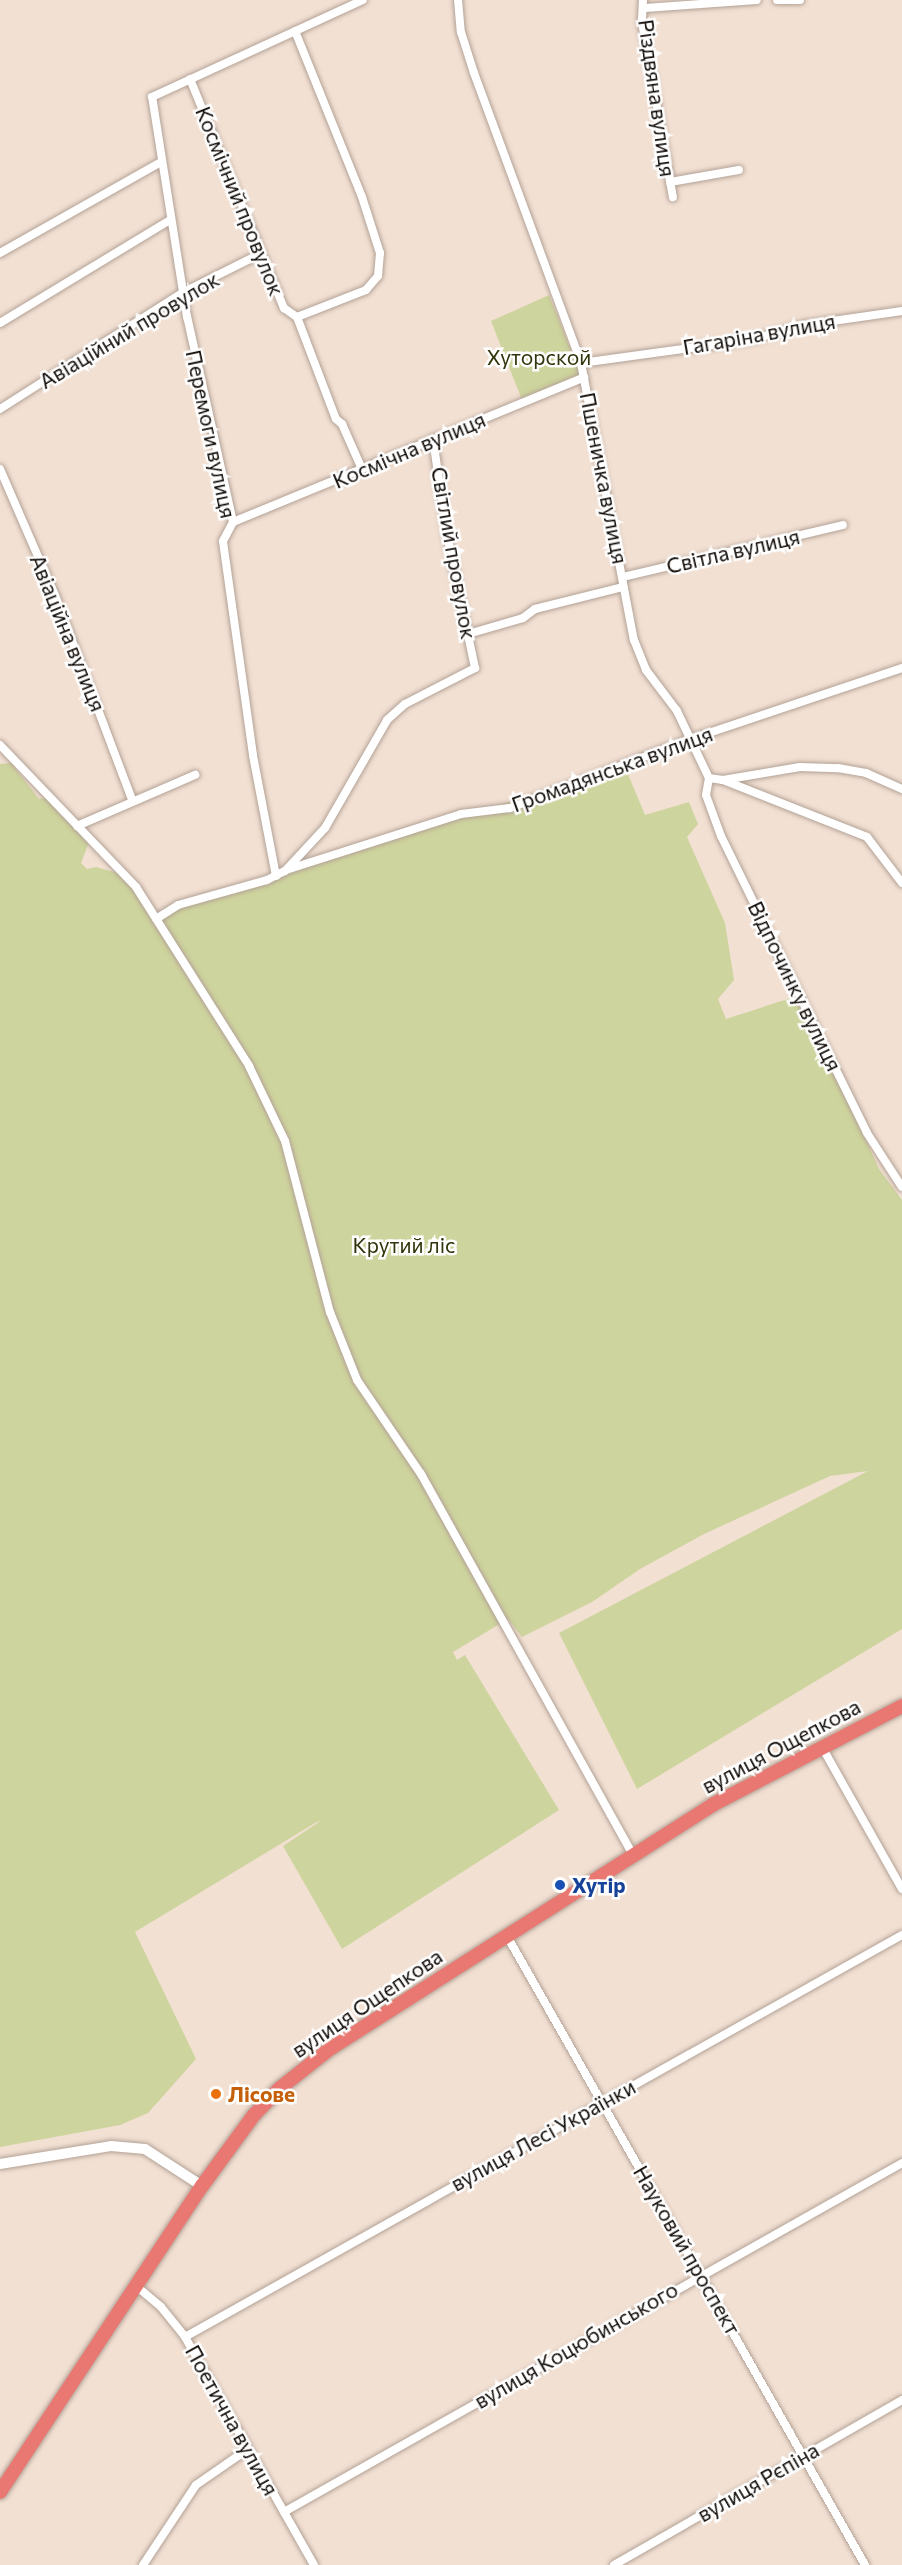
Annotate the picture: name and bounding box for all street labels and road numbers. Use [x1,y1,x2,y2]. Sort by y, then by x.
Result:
street label: Різдвяна вулиця [633,18,681,178]
street label: Космічний провулок [191,103,289,299]
street label: Авіаційний провулок [34,266,224,394]
street label: Гагаріна вулиця [681,308,837,360]
street label: Перемоги вулиця [181,348,241,520]
street label: Пшеничка вулиця [575,390,633,566]
street label: Космічна вулиця [329,406,489,494]
street label: Світлий провулок [426,465,482,641]
street label: Світла вулиця [664,523,802,579]
street label: Авіаційна вулиця [25,551,111,715]
street label: Громадянська вулиця [508,721,716,817]
street label: Відпочинку вулиця [743,897,847,1075]
street label: вулиця Ощепкова [697,1694,865,1798]
street label: вулиця Ощепкова [287,1943,447,2063]
street label: вулиця Лесі Українки [446,2074,640,2196]
street label: Науковий проспект [628,2161,746,2339]
street label: вулиця Коцюбинського [470,2276,682,2414]
street label: Поетична вулиця [180,2340,284,2500]
street label: вулиця Рєпіна [693,2437,823,2527]

